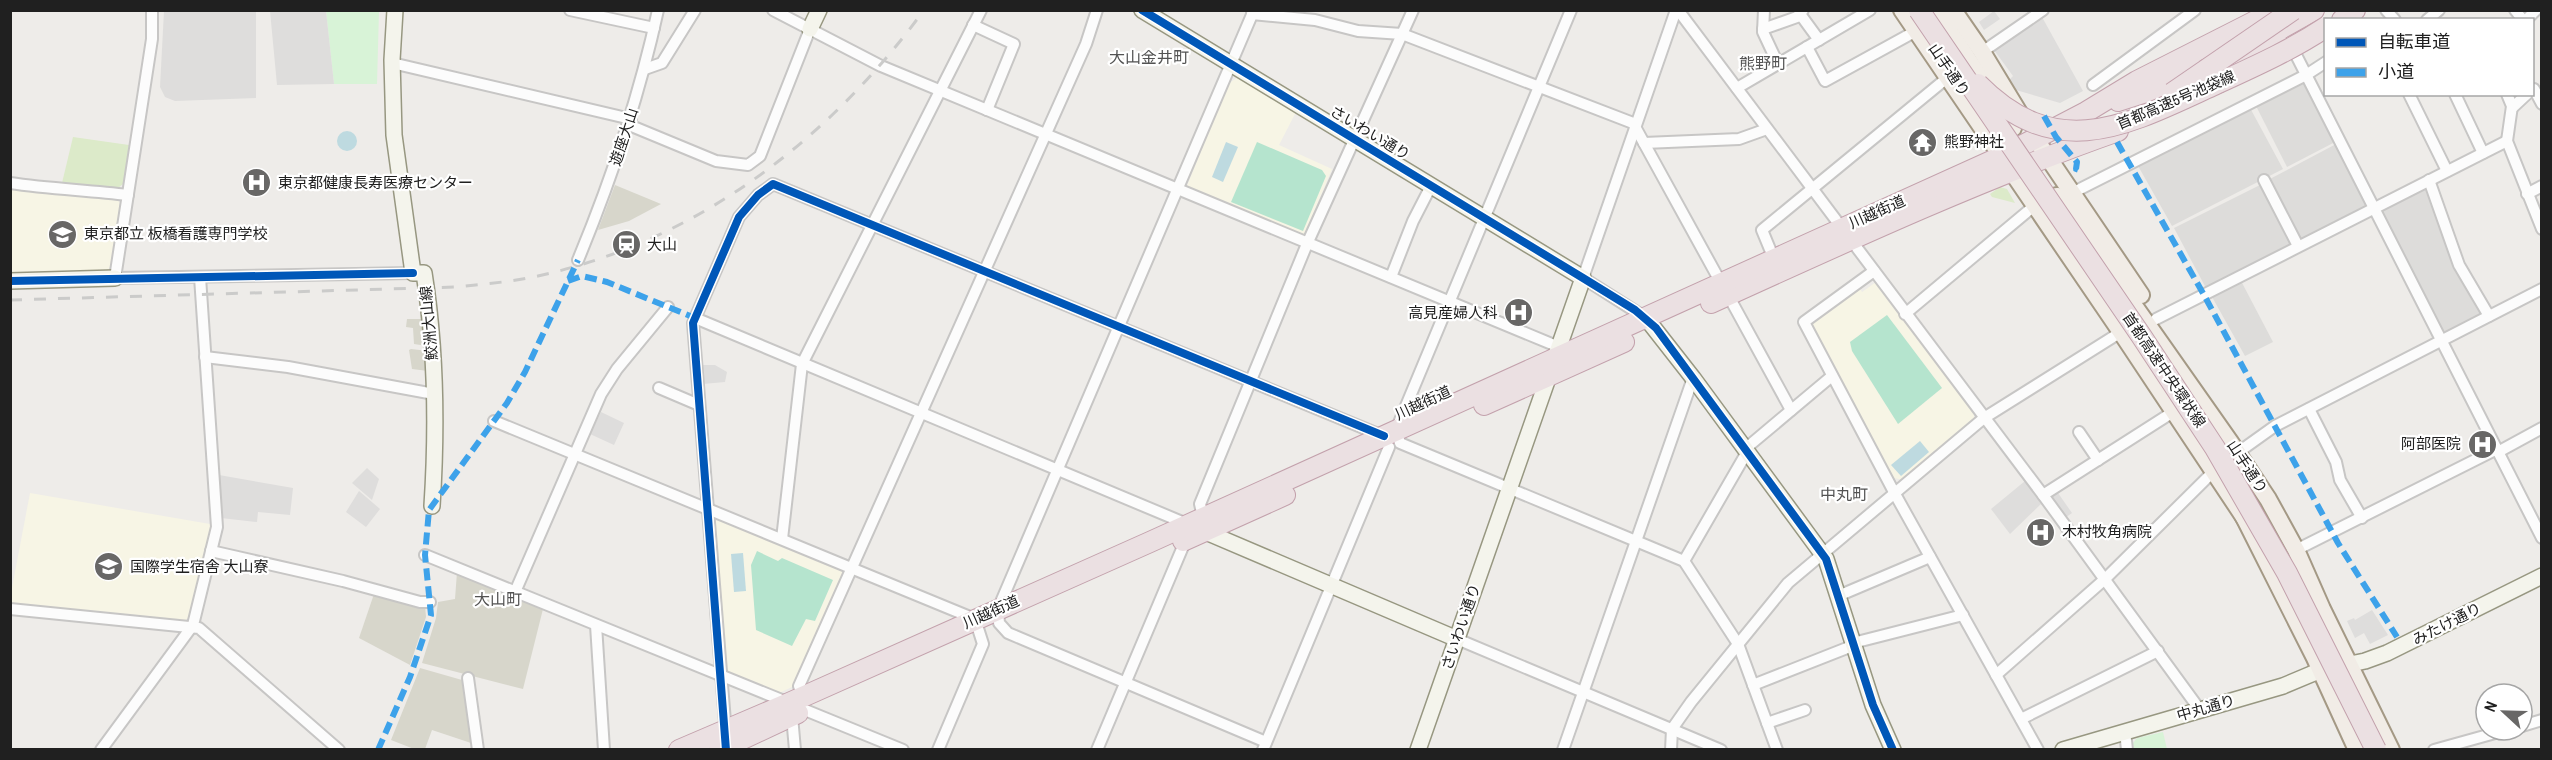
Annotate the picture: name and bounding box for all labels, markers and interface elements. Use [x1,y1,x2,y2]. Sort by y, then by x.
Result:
legend [2324,18,2534,96]
text: 自転車道 [2378,29,2450,54]
street label: 山手通り [1924,39,1975,100]
district label: 大山金井町 [1109,46,1189,68]
district label: 熊野町 [1739,52,1787,74]
text: 小道 [2378,59,2414,84]
street label: 首都高速5号池袋線 [2113,65,2238,134]
street label: さいわい通り [1326,100,1414,165]
street label: 遊座大山 [604,105,643,169]
temple icon: 熊野神社 [1907,126,1939,158]
place label: 熊野神社 [1944,131,2004,152]
hospital icon: 東京都健康長寿医療センター [241,167,273,199]
place label: 東京都健康長寿医療センター [278,172,473,193]
street label: 川越街道 [1845,190,1908,233]
school or university icon: 東京都立 板橋看護専門学校 [47,218,79,250]
place label: 東京都立 板橋看護専門学校 [84,223,267,244]
station icon: 大山 [610,229,642,261]
place label: 大山 [647,234,677,255]
street label: 鮫洲大山線 [415,285,442,361]
hospital icon: 高見産婦人科 [1503,297,1535,329]
place label: 高見産婦人科 [1408,302,1498,323]
street label: 首都高速中央環状線 [2118,308,2211,432]
street label: 川越街道 [1391,380,1454,425]
hospital icon: 阿部医院 [2466,428,2498,460]
place label: 阿部医院 [2401,433,2461,454]
street label: 山手通り [2222,436,2273,498]
district label: 中丸町 [1820,483,1868,505]
hospital icon: 木村牧角病院 [2025,516,2057,548]
place label: 木村牧角病院 [2062,521,2152,542]
school or university icon: 国際学生宿舎 大山寮 [93,551,125,583]
place label: 国際学生宿舎 大山寮 [130,556,268,577]
street label: さいわい通り [1436,581,1485,673]
district label: 大山町 [474,588,522,610]
street label: 川越街道 [959,590,1022,633]
street label: みたけ通り [2409,597,2485,650]
north arrow [2474,682,2534,742]
street label: 中丸通り [2174,689,2238,726]
text: N [2478,698,2502,715]

